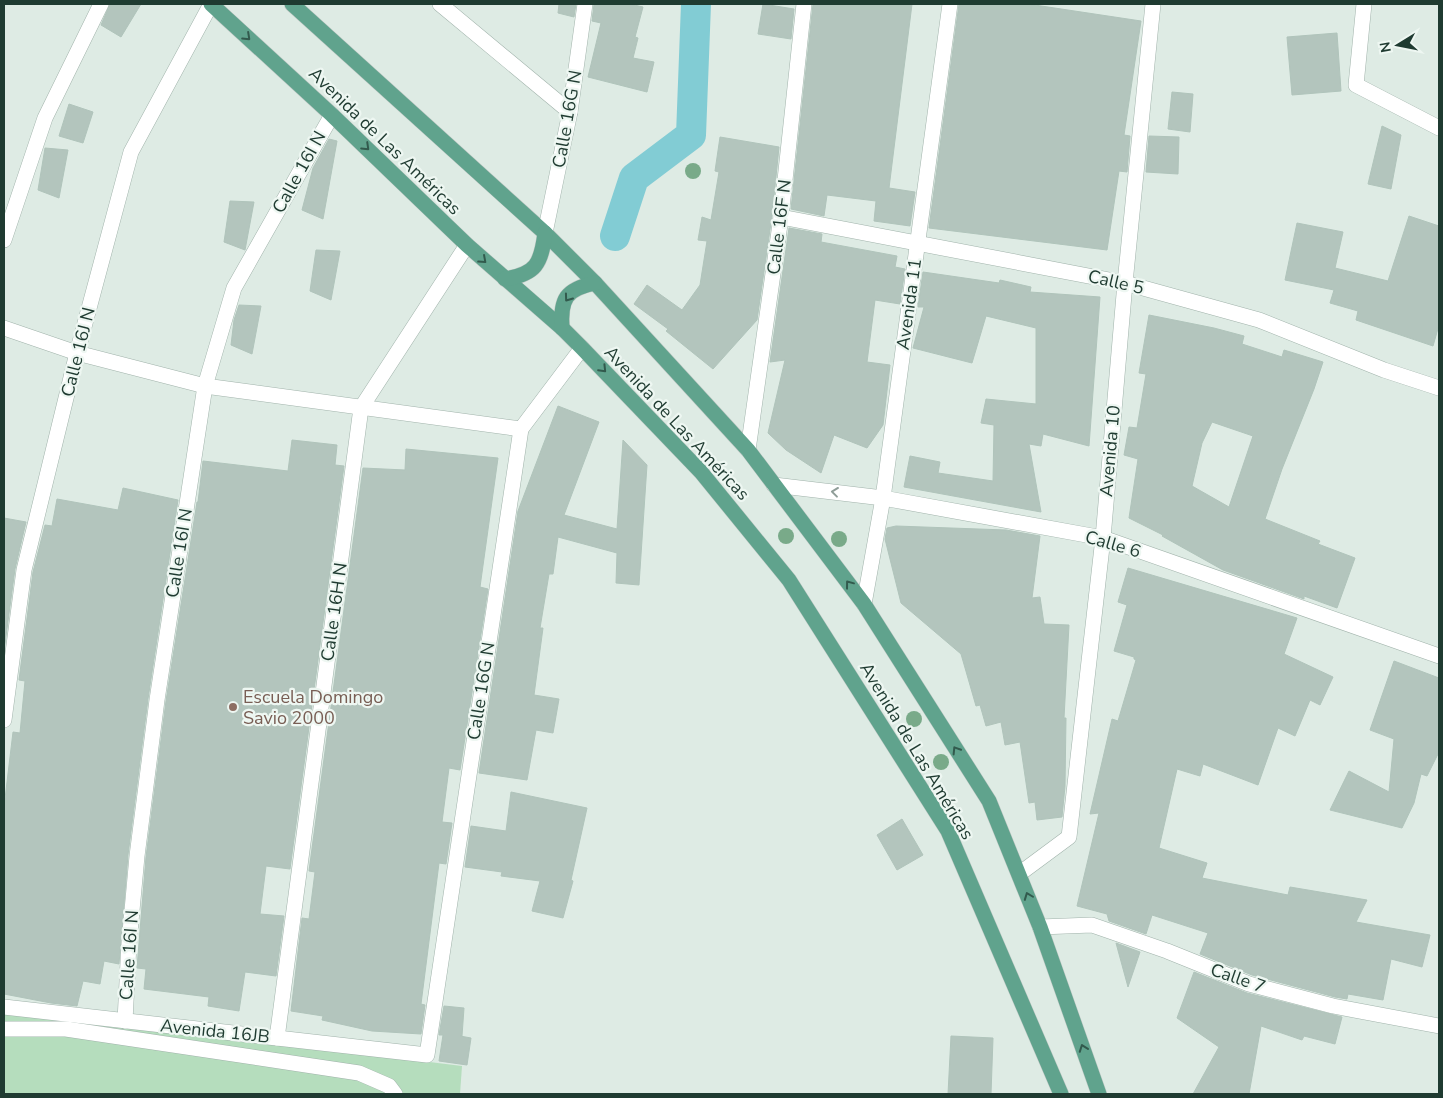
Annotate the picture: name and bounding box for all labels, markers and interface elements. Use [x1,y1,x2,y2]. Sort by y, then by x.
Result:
north arrow [1373,20,1423,70]
one-way arrow [241,31,250,40]
text: N [1375,40,1396,54]
street label: Avenida de Las Américas [304,62,466,220]
street label: Calle 16G N [547,68,587,170]
street label: Calle 16I N [267,127,331,217]
one-way arrow [360,142,369,151]
street label: Calle 16F N [761,178,797,276]
one-way arrow [478,254,487,263]
street label: Avenida 11 [891,257,927,351]
street label: Calle 5 [1086,264,1146,300]
one-way arrow [565,292,574,302]
street label: Calle 16J N [55,305,101,399]
street label: Avenida de Las Américas [599,341,755,505]
one-way arrow [597,364,606,373]
street label: Avenida 10 [1094,404,1126,498]
one-way arrow [830,487,838,498]
street label: Calle 16I N [160,507,198,599]
street label: Calle 6 [1082,525,1144,563]
street label: Calle 16H N [315,561,353,663]
one-way arrow [846,580,855,590]
street label: Calle 16G N [461,640,501,742]
street label: Avenida de Las Américas [854,658,980,844]
place label: Escuela Domingo Savio 2000 [243,685,383,730]
marker: Escuela Domingo Savio 2000 [227,701,239,713]
one-way arrow [953,747,963,756]
one-way arrow [1023,892,1033,900]
street label: Calle 16I N [114,909,144,1001]
street label: Calle 7 [1207,957,1269,999]
street label: Avenida 16JB [159,1013,271,1049]
one-way arrow [1079,1045,1089,1053]

